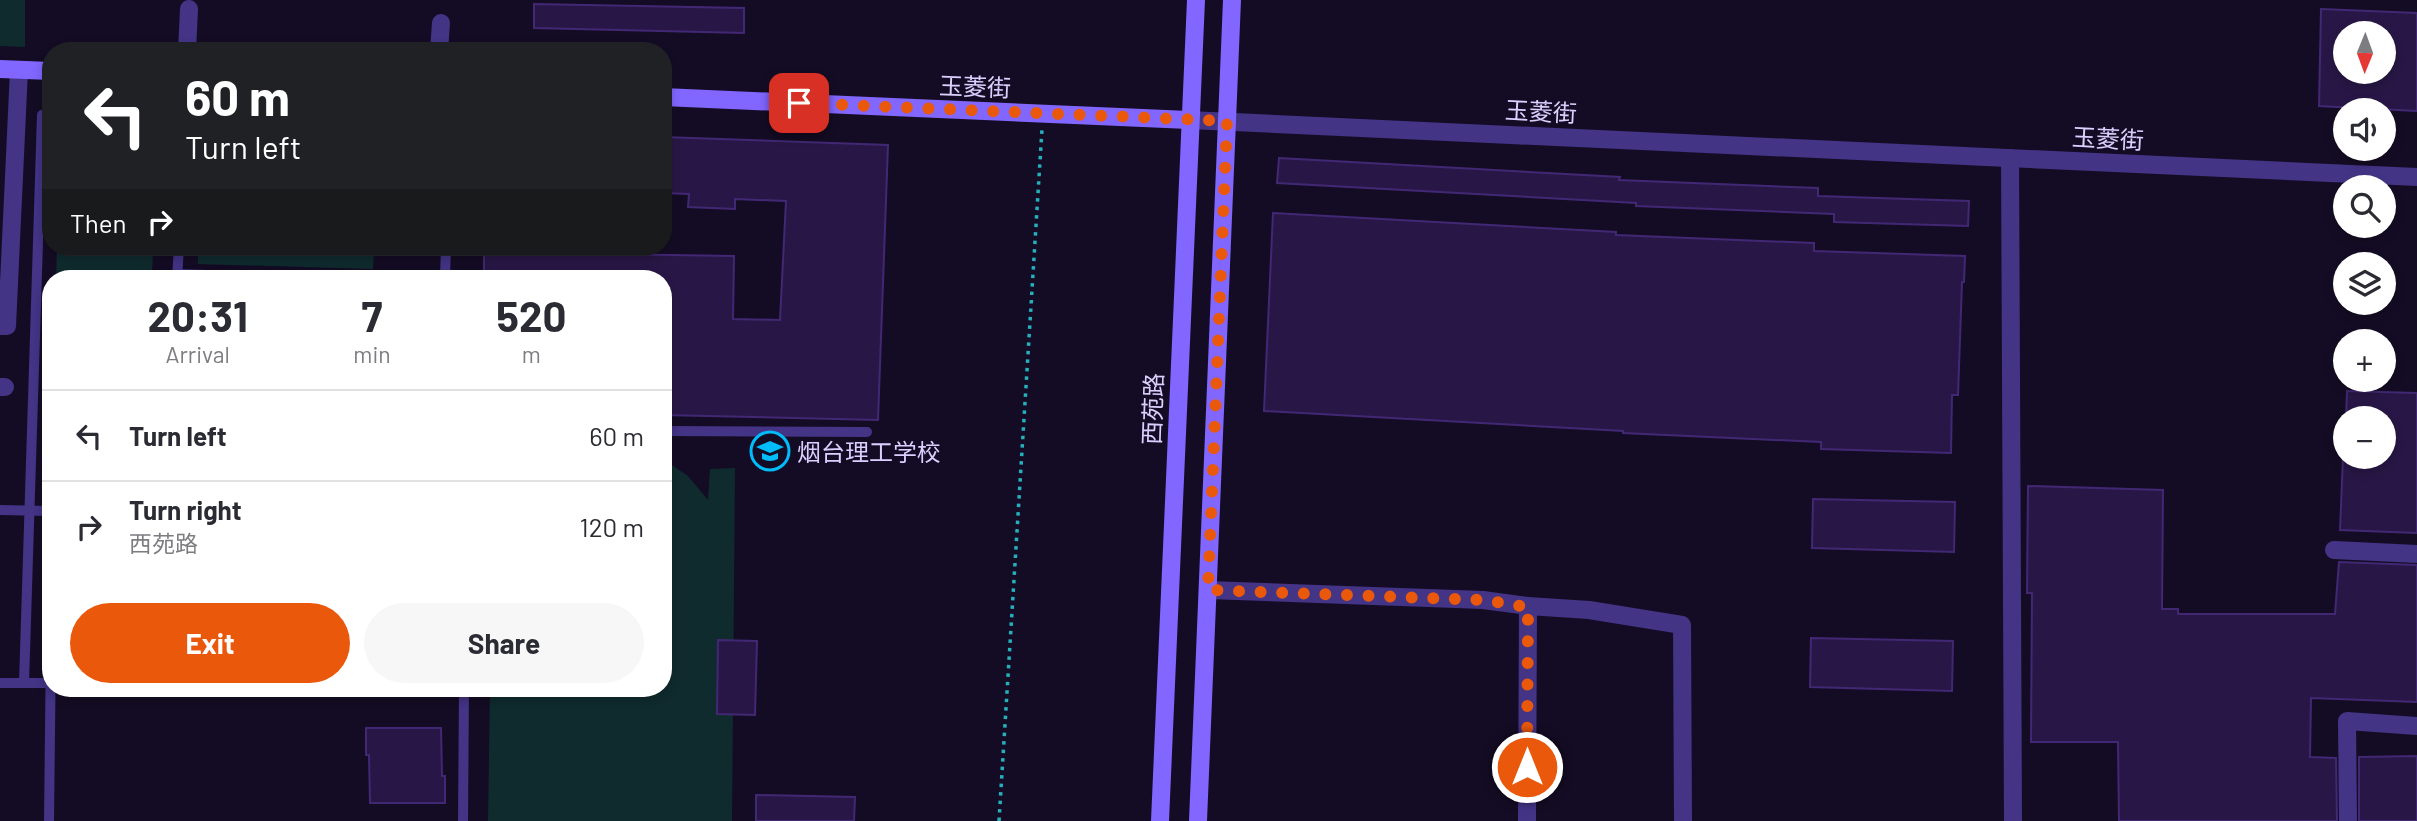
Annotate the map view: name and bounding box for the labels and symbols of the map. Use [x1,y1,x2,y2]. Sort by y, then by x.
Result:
north arrow [2333,21,2396,84]
street label: 玉菱街 [939,70,1011,102]
pin [769,73,829,133]
street label: 玉菱街 [1504,95,1578,127]
street label: 玉菱街 [2071,122,2145,154]
street label: 西苑路 [1136,373,1168,445]
school or university icon: 烟台理工学校 [749,430,791,472]
place label: 烟台理工学校 [797,437,941,466]
position arrow [1490,730,1564,804]

